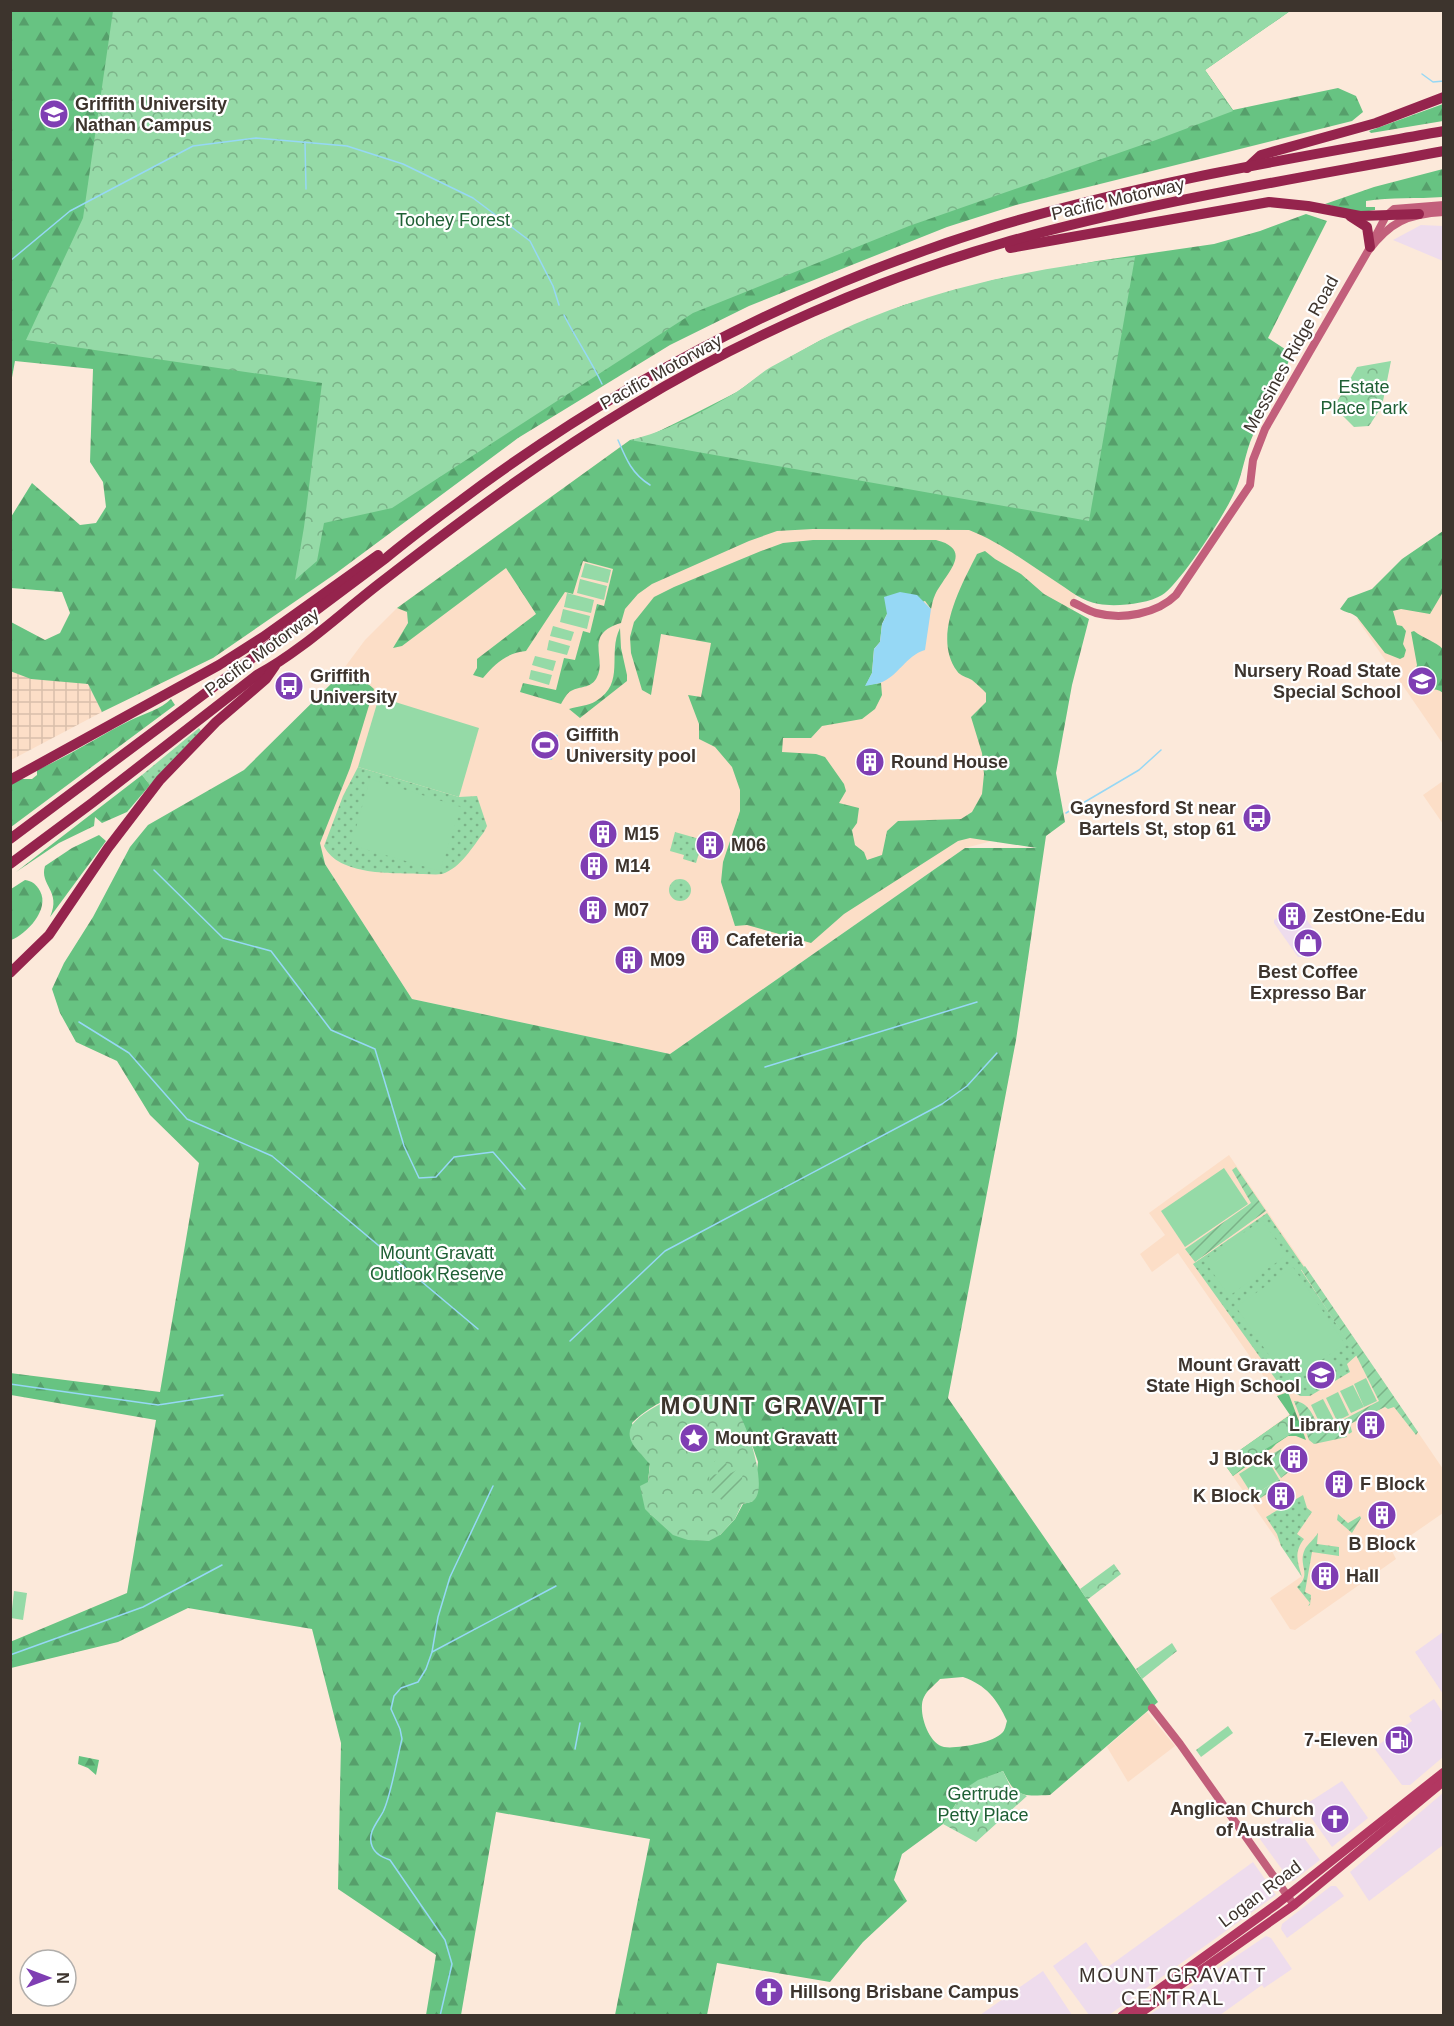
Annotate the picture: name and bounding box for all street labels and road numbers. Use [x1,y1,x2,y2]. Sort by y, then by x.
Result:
street label: Pacific Motorway [1049,174,1187,224]
street label: Messines Ridge Road [1240,272,1342,436]
street label: Pacific Motorway [597,330,725,414]
street label: Pacific Motorway [201,604,323,700]
street label: Logan Road [1215,1856,1305,1932]

